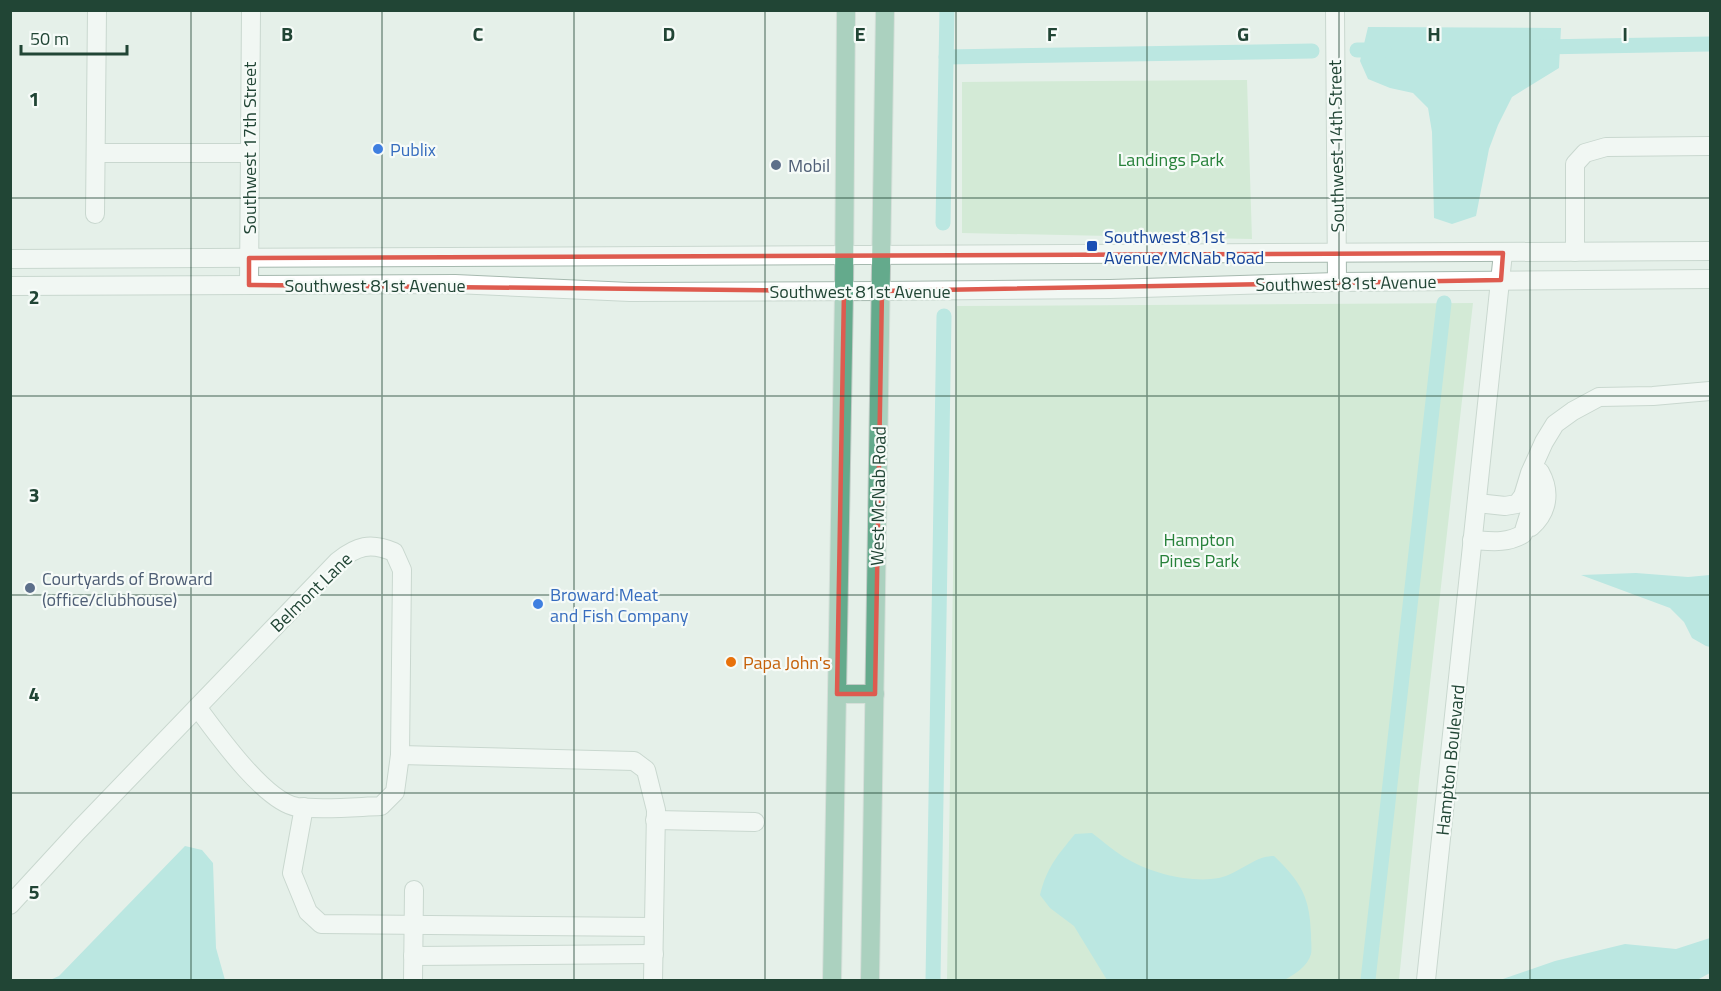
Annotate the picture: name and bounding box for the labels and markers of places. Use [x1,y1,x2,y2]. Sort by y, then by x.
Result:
place label: Publix [390,136,436,163]
marker: Publix [371,142,385,156]
place label: Mobil [788,152,830,179]
marker: Mobil [769,158,783,172]
place label: Southwest 81st Avenue/McNab Road [1104,223,1264,271]
marker: Southwest 81st Avenue/McNab Road [1085,239,1099,253]
place label: Courtyards of Broward (office/clubhouse) [42,565,213,613]
marker: Courtyards of Broward (office/clubhouse) [23,581,37,595]
place label: Broward Meat and Fish Company [550,581,689,629]
marker: Broward Meat and Fish Company [531,597,545,611]
place label: Papa John's [743,649,831,676]
marker: Papa John's [724,655,738,669]

